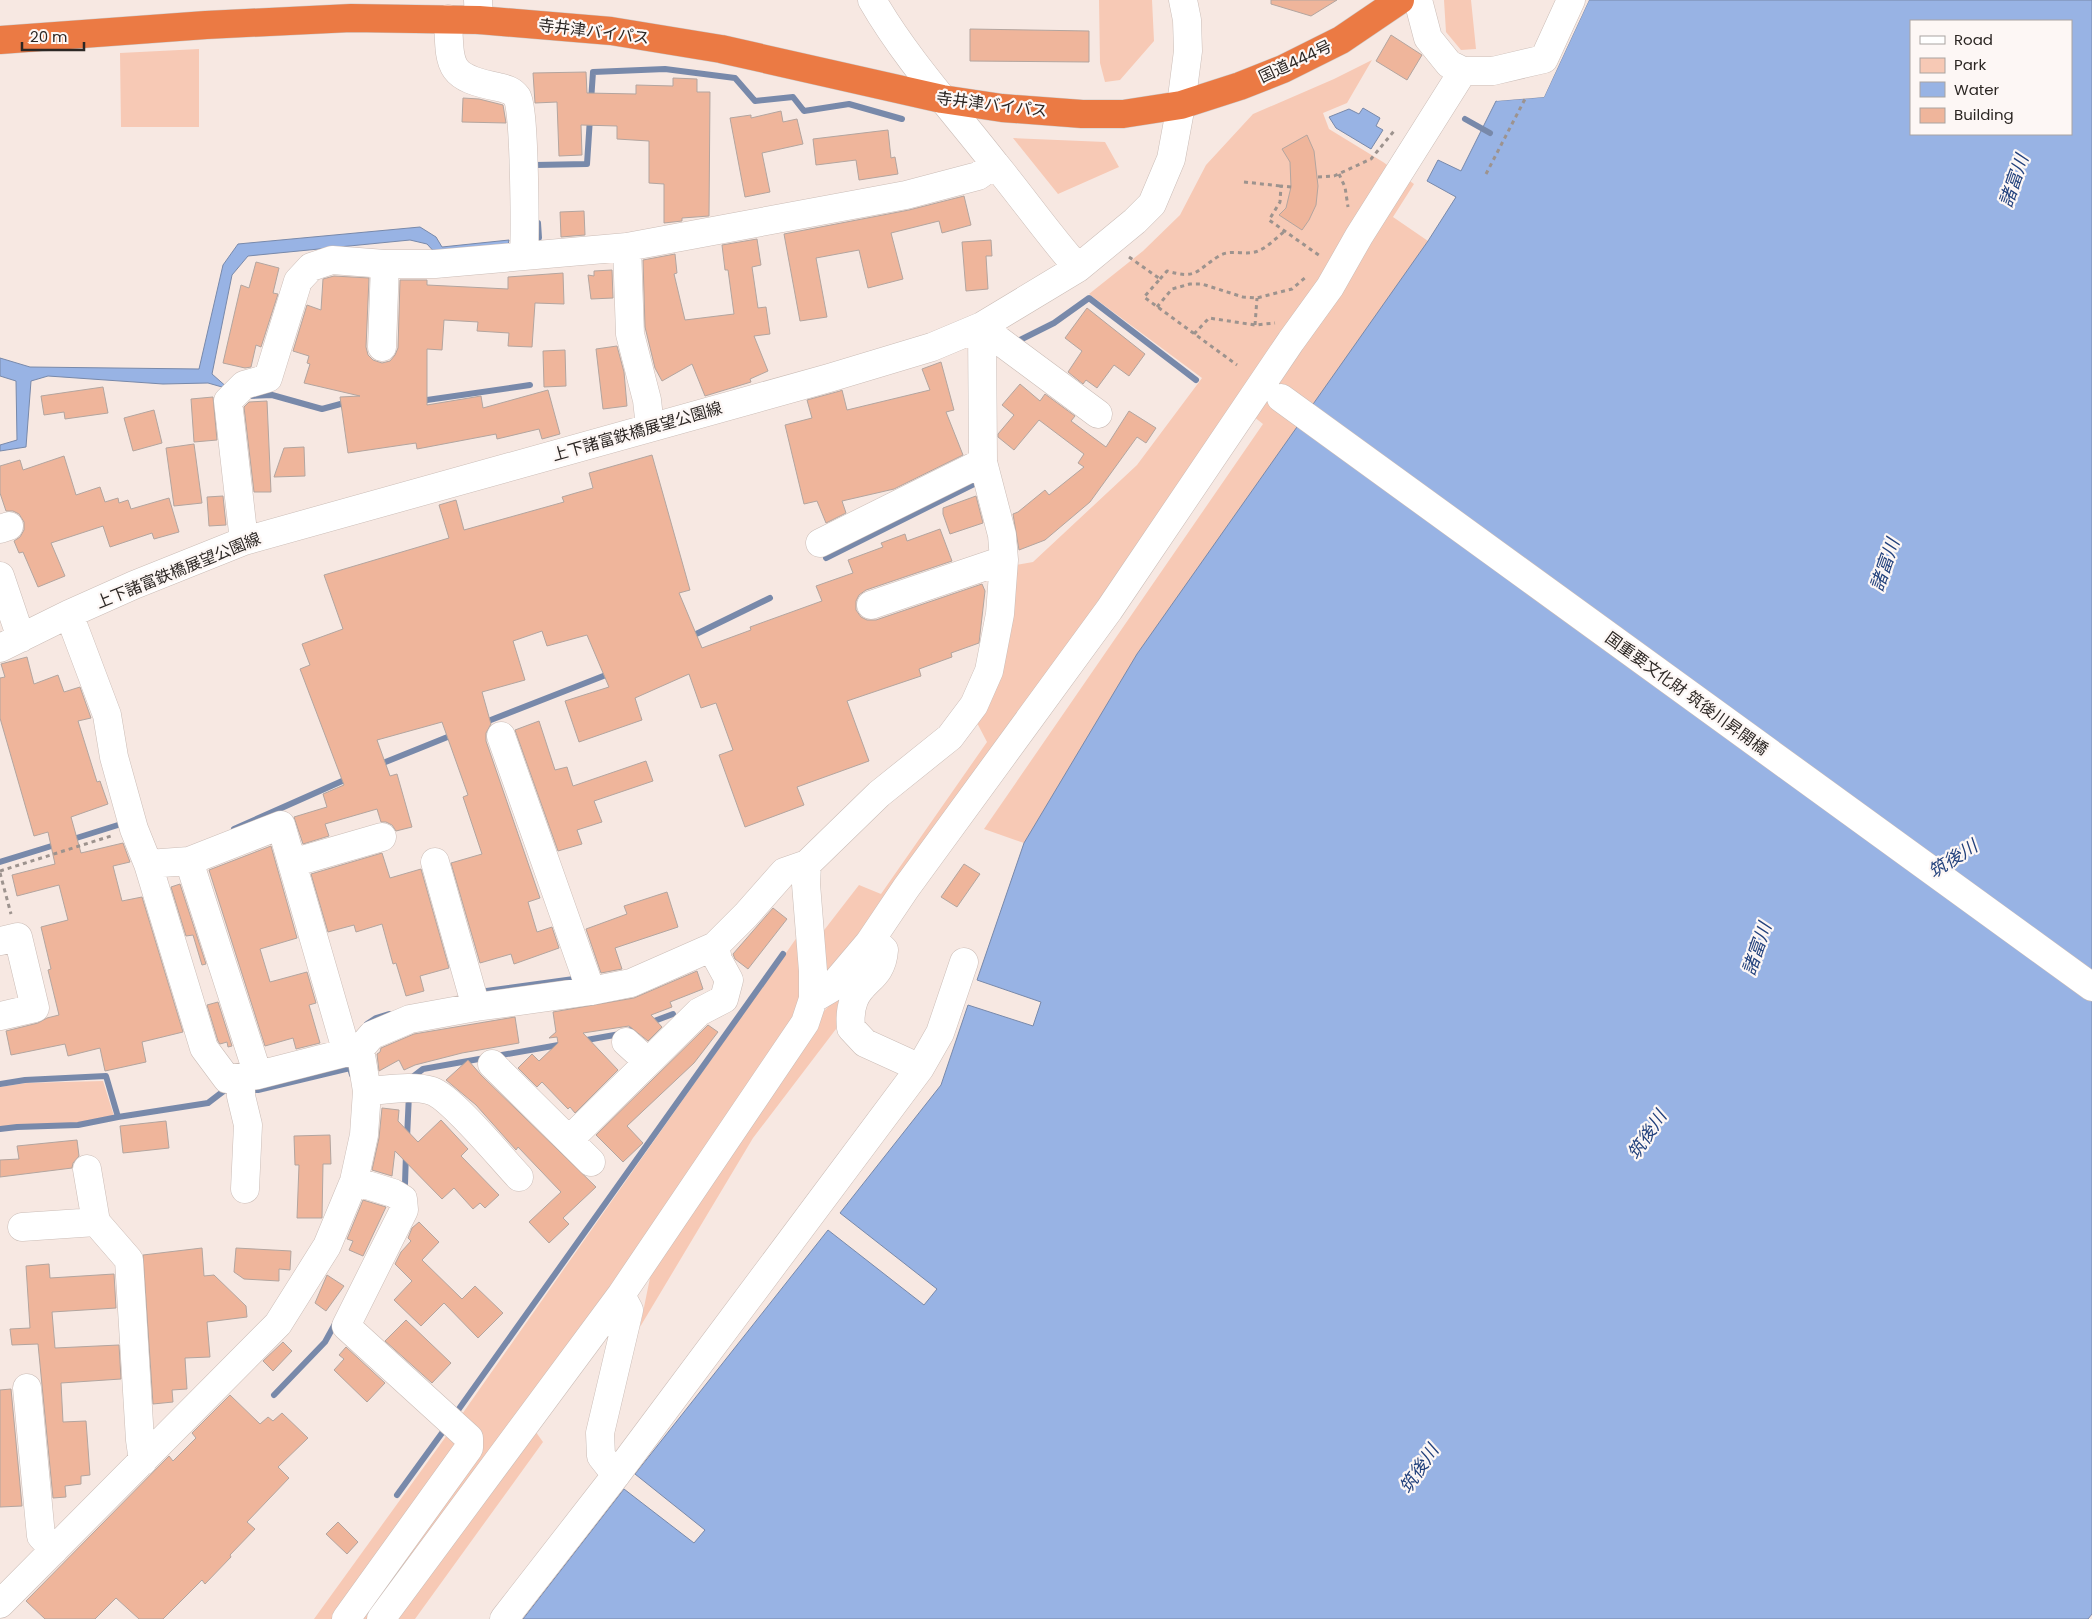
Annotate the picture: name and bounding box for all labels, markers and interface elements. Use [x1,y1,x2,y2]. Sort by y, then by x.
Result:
street label: 寺井津バイパス [537,13,651,50]
scale bar [22,20,85,52]
legend [1910,20,2072,135]
text: 20 m [30,26,68,47]
text: Road [1954,29,1993,50]
street label: 国道444号 [1255,35,1336,88]
text: Park [1954,54,1986,75]
text: Water [1954,79,2000,100]
street label: 寺井津バイパス [935,86,1049,123]
text: Building [1954,104,2014,125]
water label: 諸富川 [1993,149,2035,210]
street label: 上下諸富鉄橋展望公園線 [549,396,725,467]
street label: 上下諸富鉄橋展望公園線 [92,527,264,614]
water label: 諸富川 [1864,533,1906,594]
street label: 国重要文化財 筑後川昇開橋 [1601,626,1773,760]
water label: 筑後川 [1923,832,1984,884]
water label: 諸富川 [1736,917,1778,978]
water label: 筑後川 [1621,1104,1673,1164]
water label: 筑後川 [1393,1438,1445,1498]

